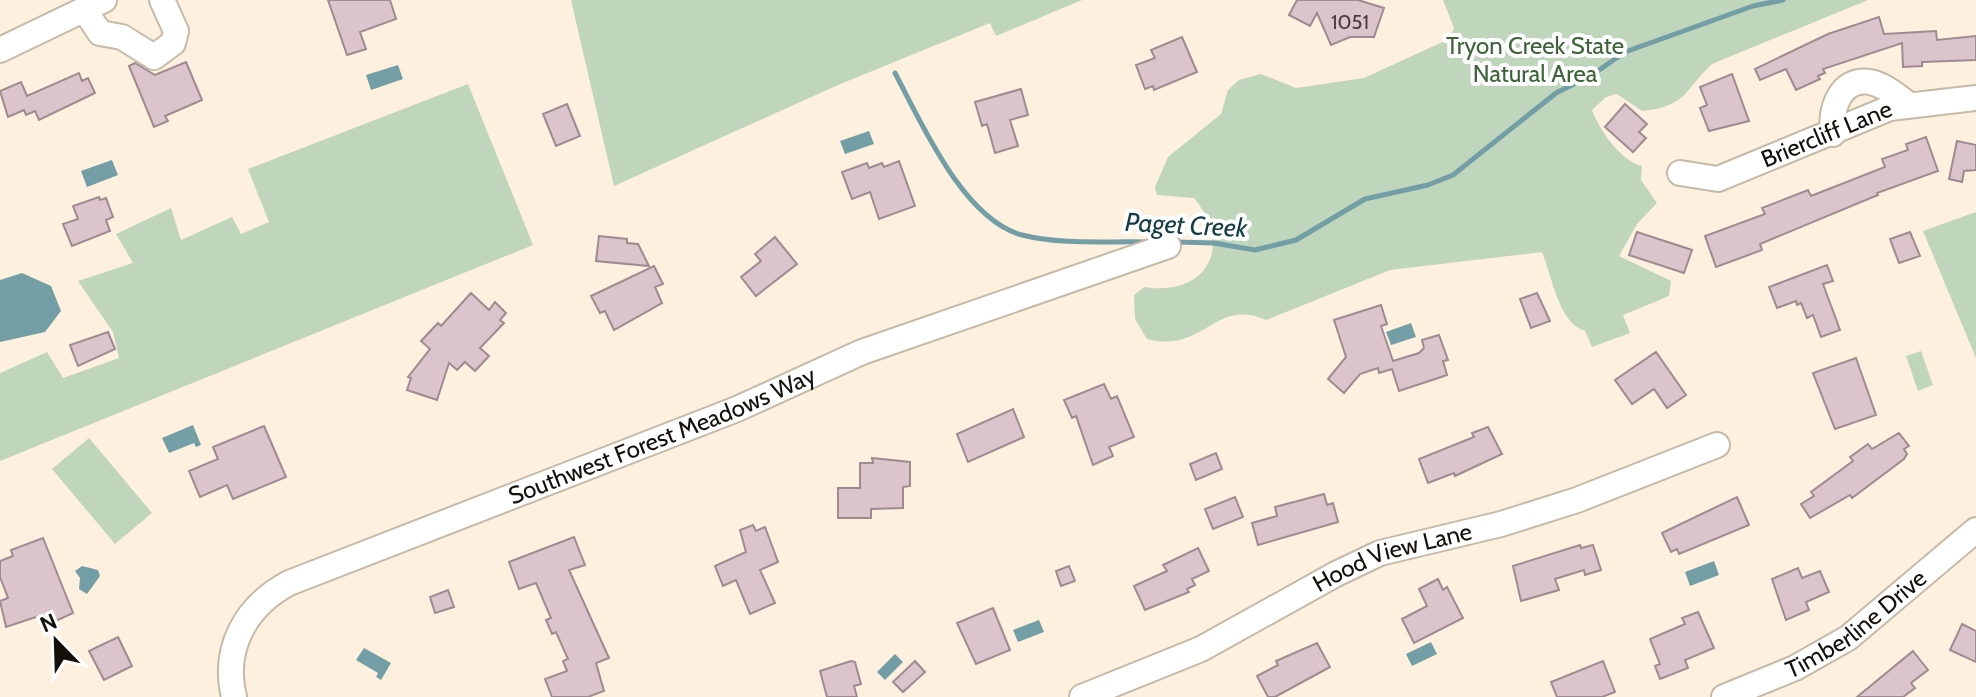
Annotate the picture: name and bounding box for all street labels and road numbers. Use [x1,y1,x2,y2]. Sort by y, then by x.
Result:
street label: Briercliff Lane [1757,94,1896,174]
street label: Southwest Forest Meadows Way [504,360,820,510]
street label: Hood View Lane [1308,517,1475,598]
street label: Timberline Drive [1781,563,1932,684]

